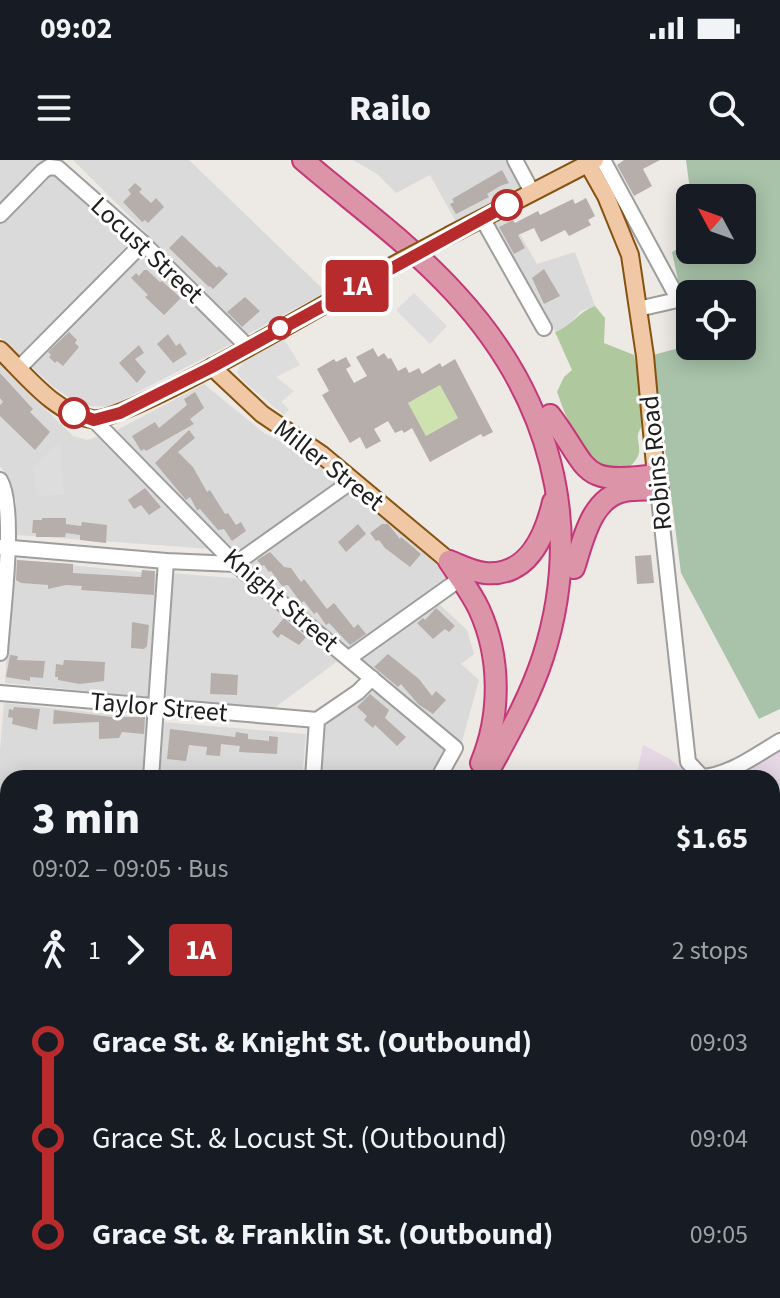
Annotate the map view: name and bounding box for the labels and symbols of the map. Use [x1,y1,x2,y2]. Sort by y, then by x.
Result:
north arrow [676,184,756,264]
street label: Locust Street [82,188,212,312]
unlabelled marker [492,190,522,220]
line badge: 1A [321,260,393,312]
unlabelled marker [269,317,291,339]
street label: Robins Road [631,394,681,532]
unlabelled marker [59,398,89,428]
street label: Miller Street [266,410,392,520]
street label: Knight Street [215,539,347,661]
street label: Taylor Street [89,683,229,731]

